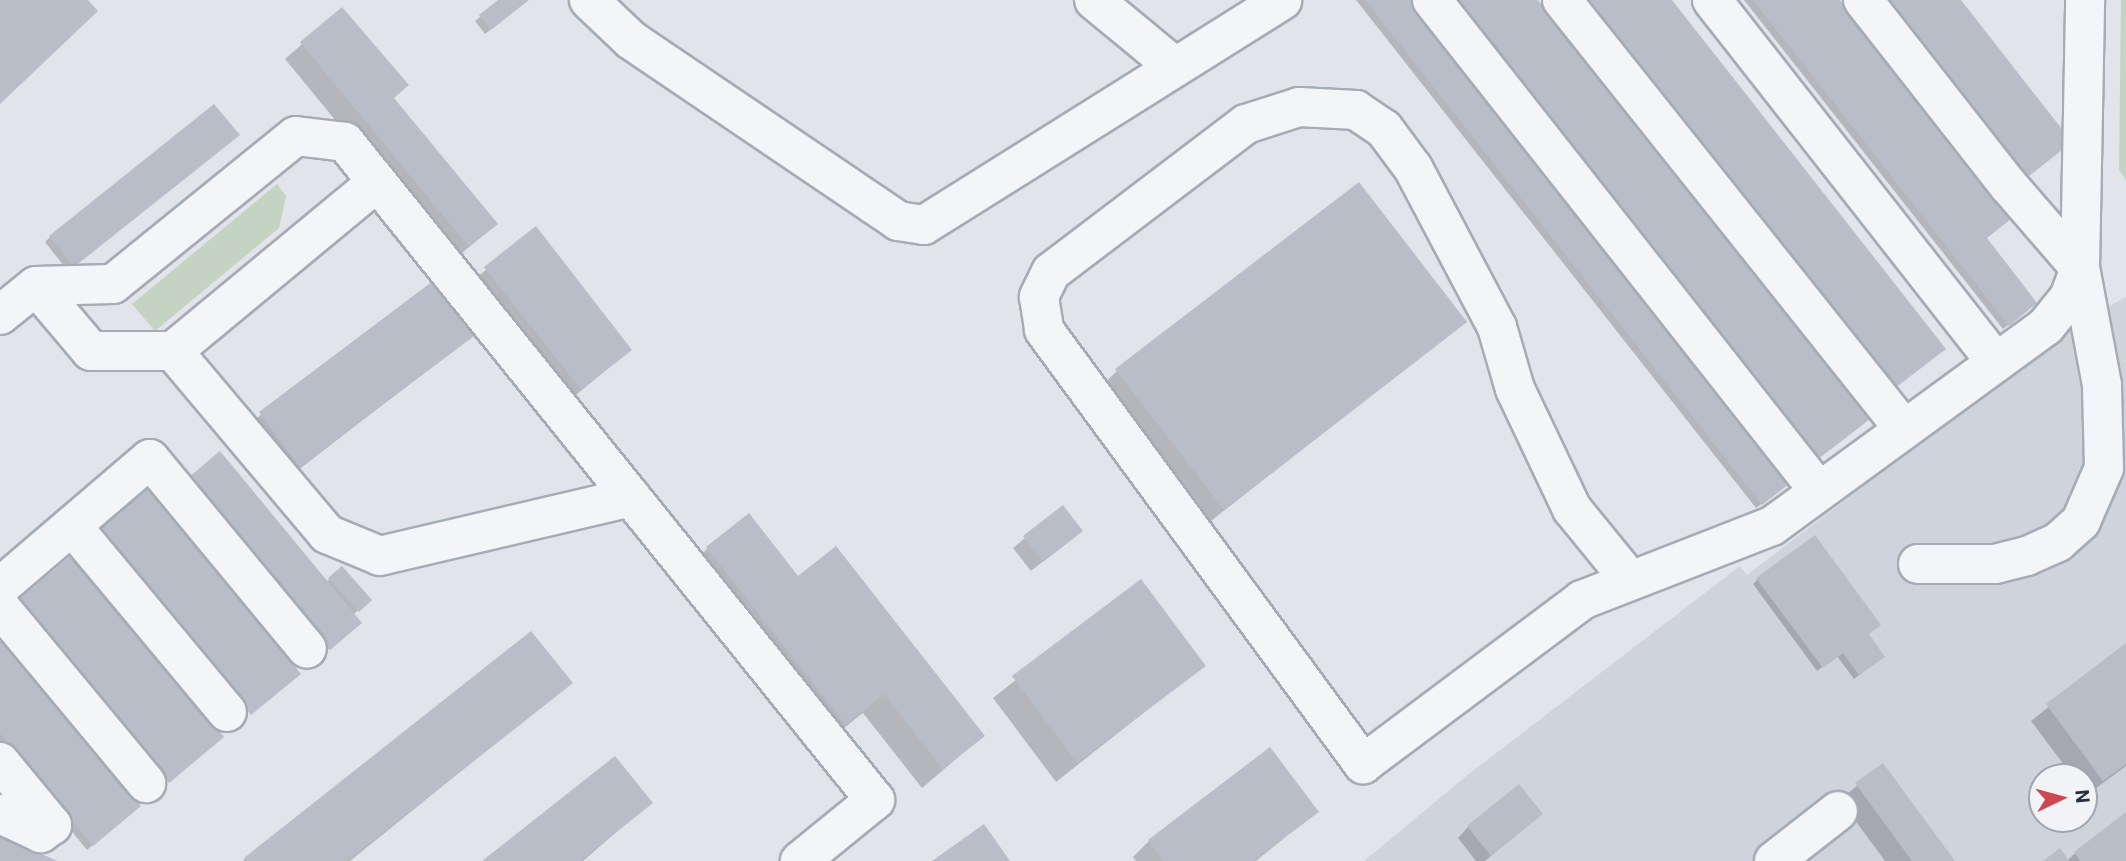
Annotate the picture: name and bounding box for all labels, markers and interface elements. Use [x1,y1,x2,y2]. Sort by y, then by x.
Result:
north arrow [2028,763,2098,833]
text: N [2070,789,2094,804]

